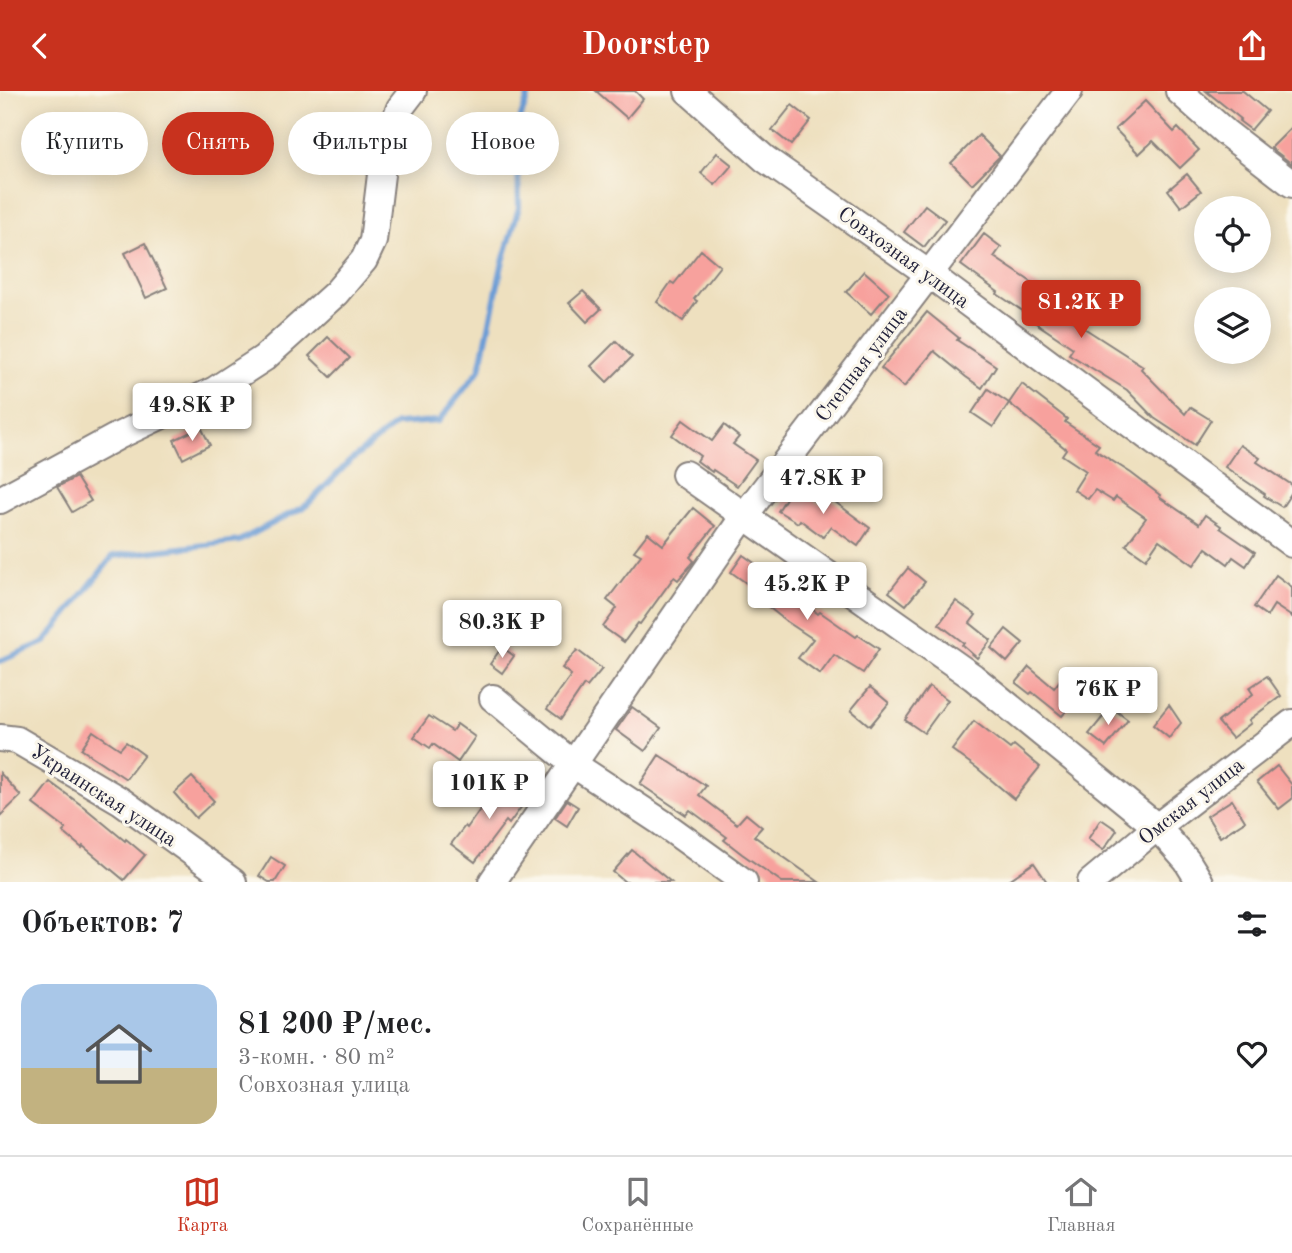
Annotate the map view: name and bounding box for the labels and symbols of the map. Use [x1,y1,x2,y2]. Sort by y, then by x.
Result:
street label: Совхозная улица [833,204,973,313]
pin: 81.2K ₽ [1016,281,1146,340]
street label: Степная улица [812,304,912,426]
pin: 49.8K ₽ [127,383,257,443]
pin: 47.8K ₽ [758,457,888,516]
pin: 45.2K ₽ [742,563,872,622]
pin: 80.3K ₽ [437,601,567,660]
pin: 76K ₽ [1059,667,1157,727]
street label: Украинская улица [26,741,180,851]
street label: Омская улица [1135,755,1249,850]
pin: 101K ₽ [432,761,546,821]

